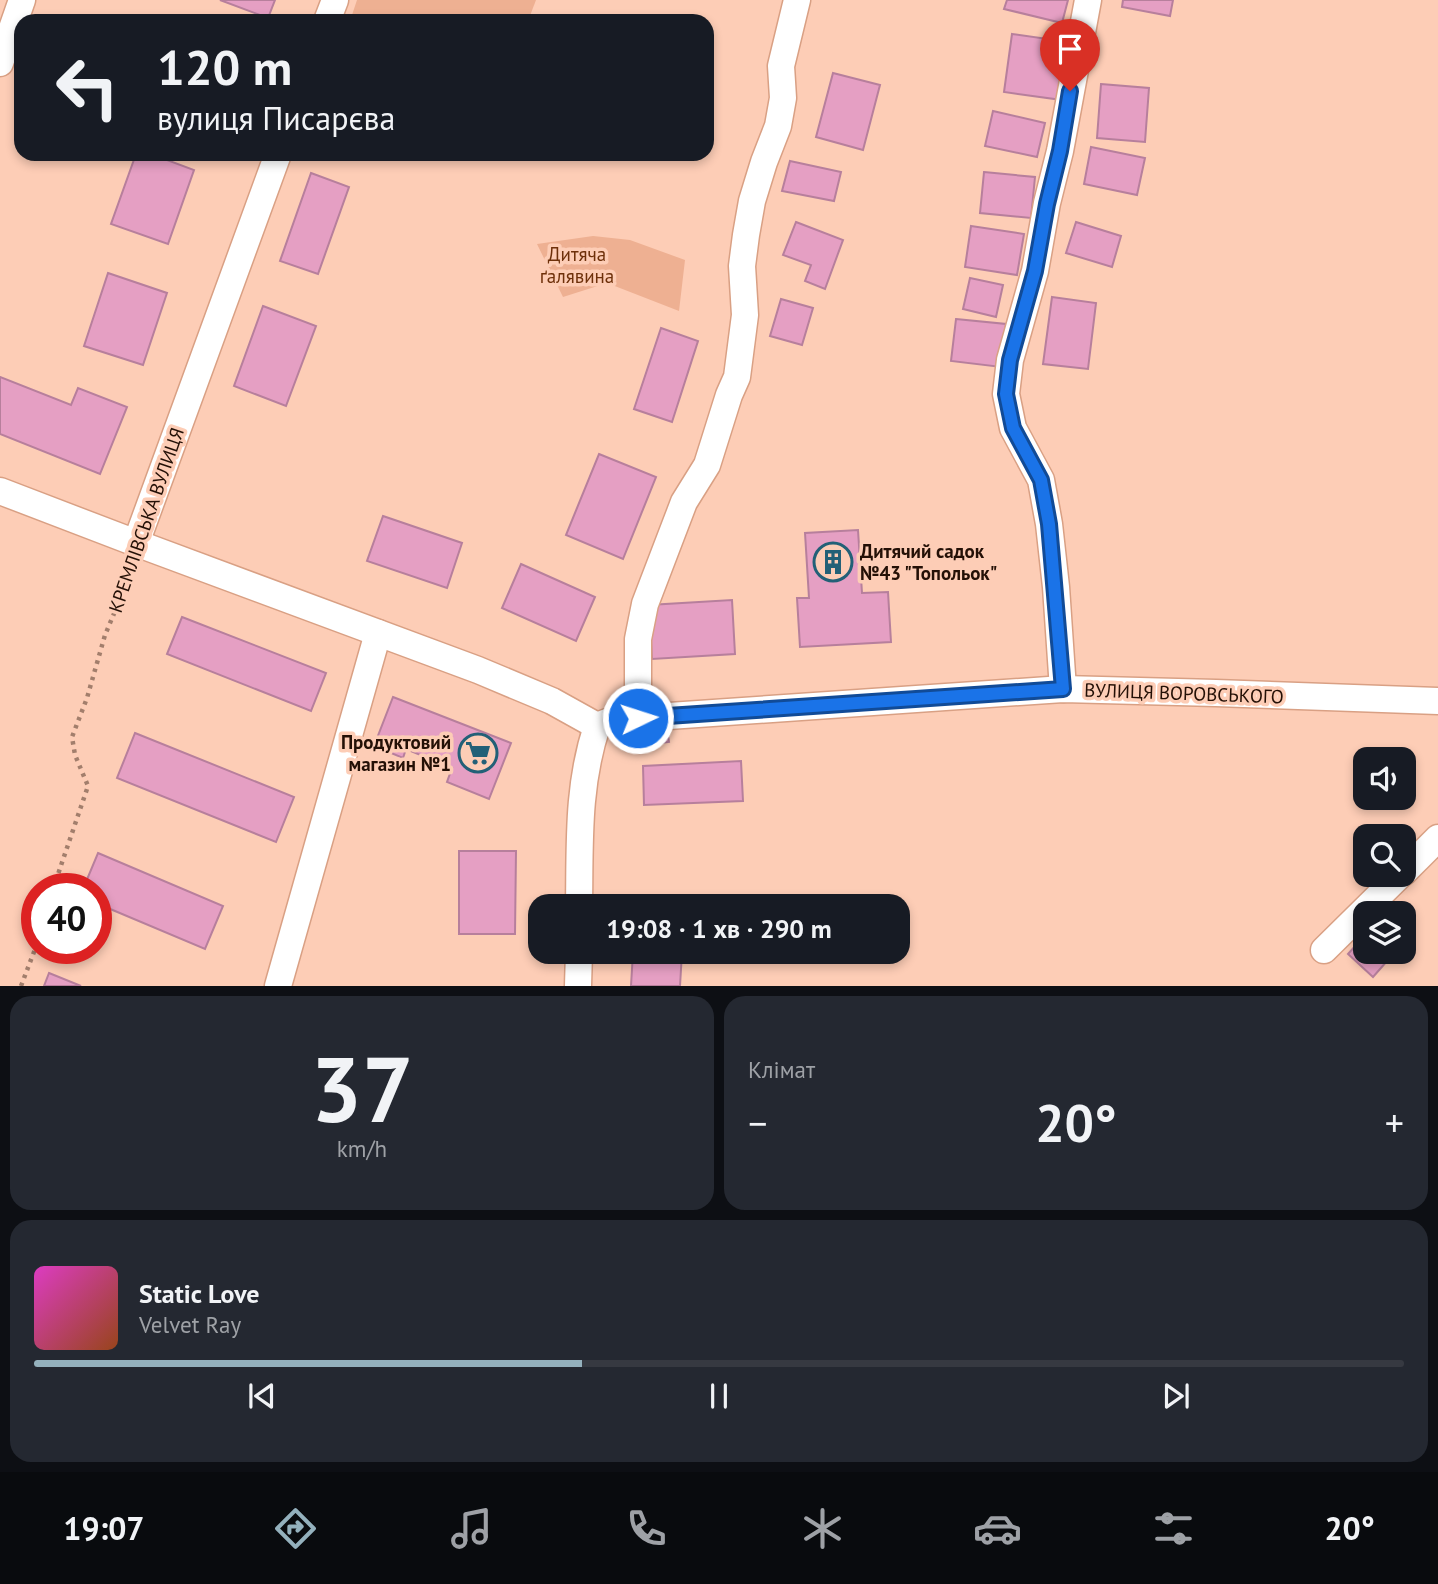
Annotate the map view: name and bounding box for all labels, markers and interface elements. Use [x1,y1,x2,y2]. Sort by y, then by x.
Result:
pin [1040,19,1100,91]
icon: arrive [1051,30,1089,68]
text: 120 m [157,35,292,99]
icon: left [42,42,133,133]
text: вулиця Писарєва [157,97,395,139]
park label: Дитяча ґалявина [540,242,614,288]
street label: КРЕМЛІВСЬКА ВУЛИЦЯ [103,424,189,616]
place label: Дитячий садок №43 "Топольок" [860,539,997,585]
building icon: Дитячий садок №43 "Топольок" [812,541,854,583]
street label: ВУЛИЦЯ ВОРОВСЬКОГО [1084,678,1284,708]
position arrow [601,681,675,755]
place label: Продуктовий магазин №1 [341,730,451,776]
supermarket icon: Продуктовий магазин №1 [457,732,499,774]
map controls [1353,747,1416,964]
button: sound [1353,747,1416,810]
button: search [1353,824,1416,887]
speed limit sign: 40 [21,873,112,964]
button: layers [1353,901,1416,964]
text: 19:08 · 1 хв · 290 m [606,912,832,945]
text: 37 [310,1029,414,1147]
text: Клімат [748,1055,815,1084]
text: 20° [1035,1089,1117,1156]
text: − [748,1098,767,1147]
text: + [1385,1098,1404,1147]
text: km/h [337,1134,387,1163]
text: Static Love [139,1277,260,1310]
text: Velvet Ray [139,1310,241,1339]
icon: previous [243,1377,281,1415]
icon: pause [700,1377,738,1415]
icon: next [1157,1377,1195,1415]
icon: directions [271,1504,320,1553]
icon: music [447,1504,496,1553]
icon: phone [622,1504,671,1553]
icon: climate [798,1504,847,1553]
icon: car [973,1504,1022,1553]
icon: filters [1149,1504,1198,1553]
text: 19:07 [63,1507,144,1549]
text: 20° [1324,1507,1375,1549]

